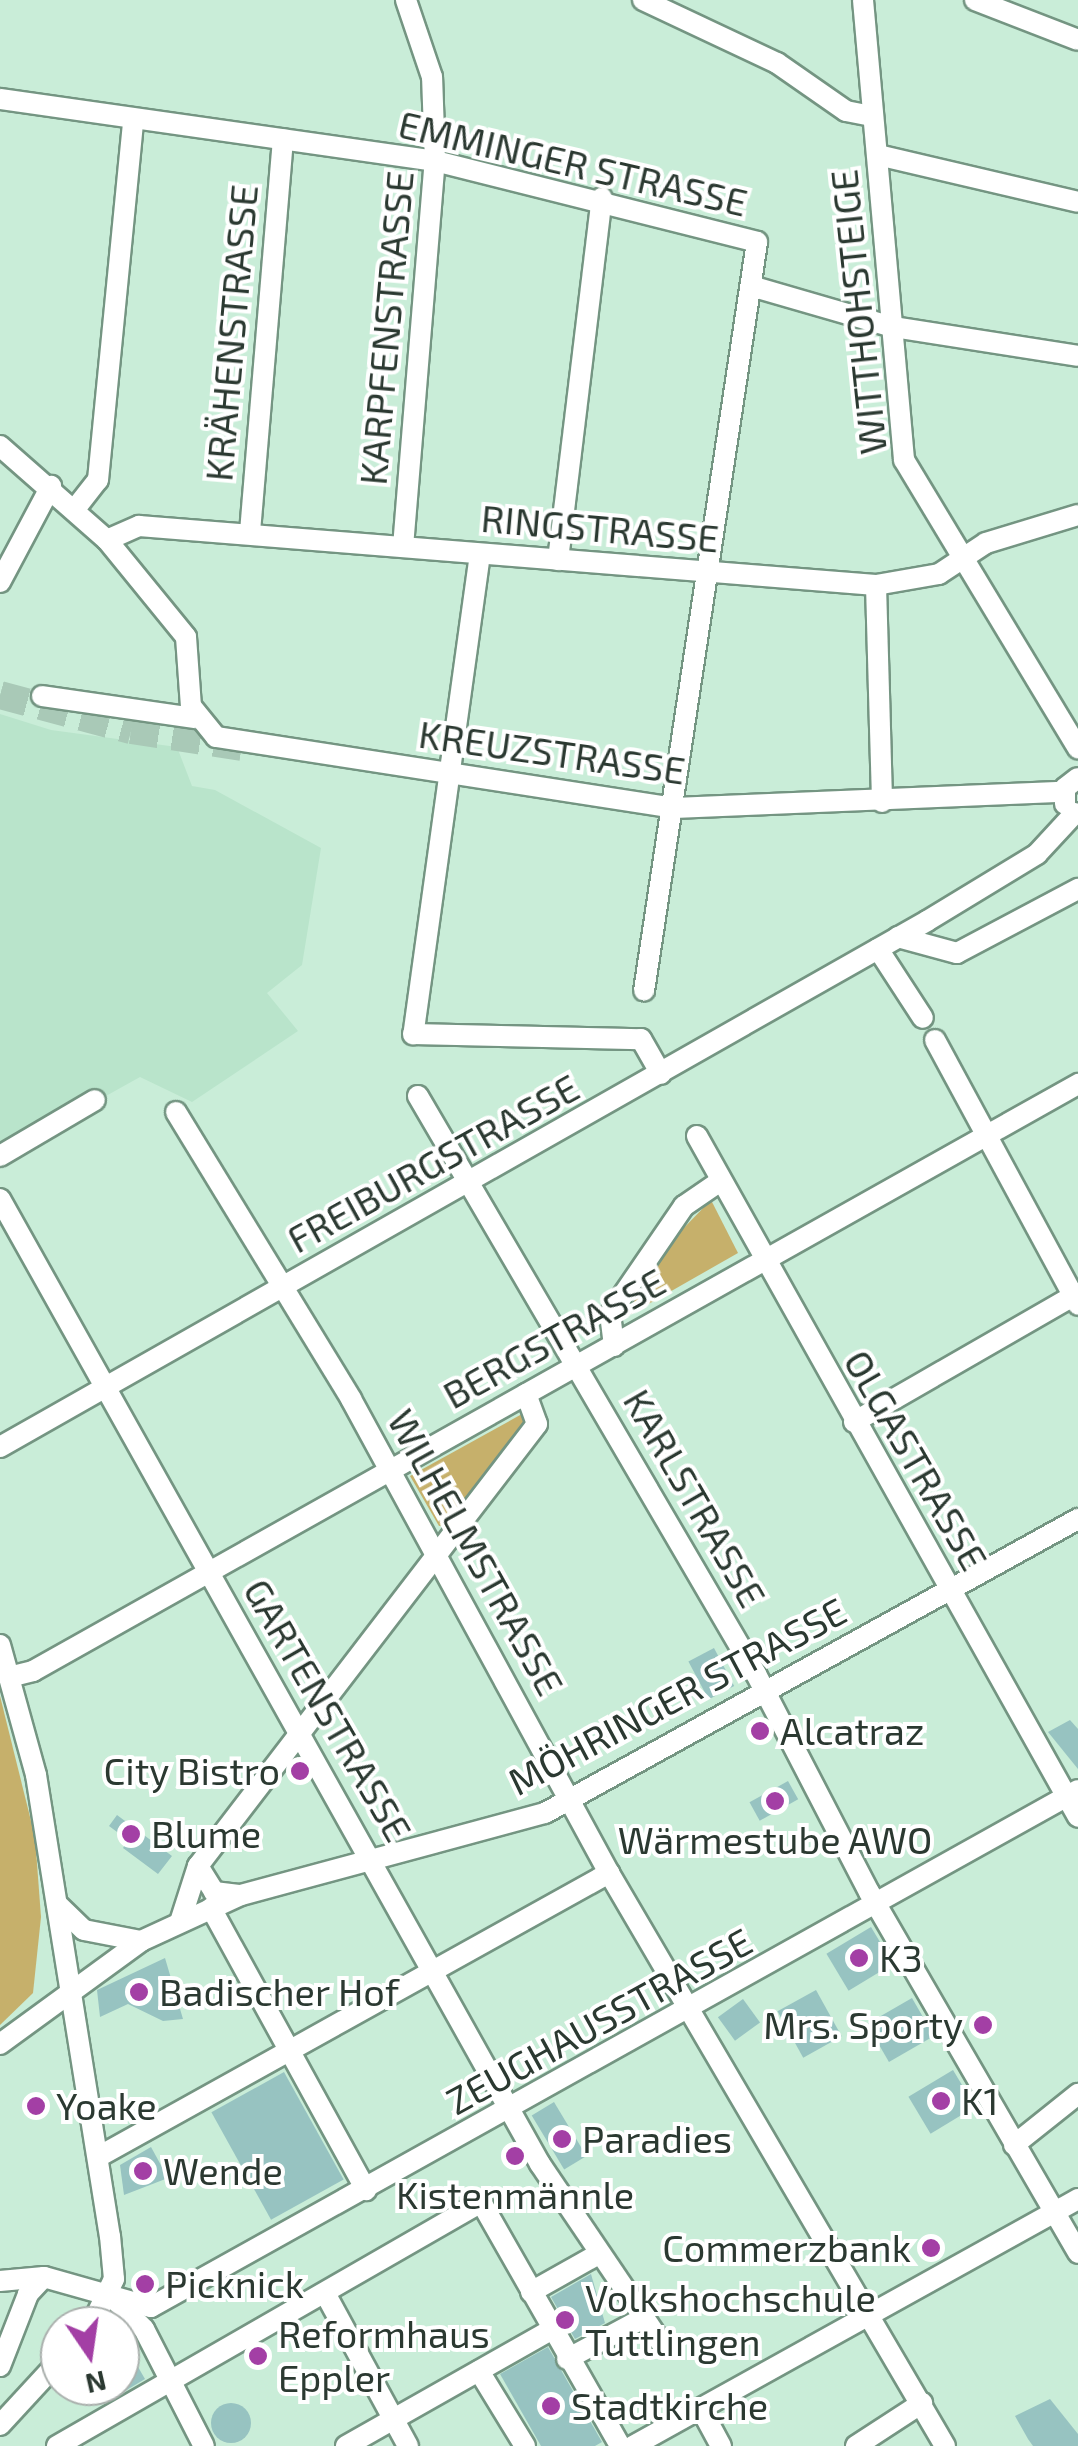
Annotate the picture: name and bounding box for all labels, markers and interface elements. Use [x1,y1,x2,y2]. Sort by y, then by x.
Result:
street label: EMMINGER STRASSE [394,101,752,225]
street label: WITTHOHSTEIGE [820,167,896,457]
street label: KARPFENSTRASSE [350,169,422,487]
street label: KRÄHENSTRASSE [195,183,267,483]
street label: RINGSTRASSE [479,495,721,561]
street label: KREUZSTRASSE [416,711,688,793]
street label: FREIBURGSTRASSE [279,1064,587,1262]
street label: BERGSTRASSE [435,1258,673,1418]
street label: OLGASTRASSE [835,1342,997,1578]
street label: KARLSTRASSE [614,1381,776,1615]
street label: WILHELMSTRASSE [379,1401,573,1703]
street label: GARTENSTRASSE [234,1571,422,1849]
street label: MÖHRINGER STRASSE [500,1588,854,1804]
place label: Alcatraz [780,1708,924,1754]
marker: Alcatraz [749,1720,771,1742]
place label: City Bistro [103,1748,280,1794]
marker: City Bistro [289,1760,311,1782]
marker: Wärmestube AWO [764,1790,786,1812]
place label: Blume [151,1811,261,1857]
place label: Wärmestube AWO [617,1817,933,1863]
marker: Blume [120,1823,142,1845]
street label: ZEUGHAUSSTRASSE [438,1918,760,2124]
place label: K3 [879,1935,923,1981]
marker: K3 [848,1947,870,1969]
place label: Badischer Hof [159,1969,400,2015]
marker: Badischer Hof [128,1981,150,2003]
place label: Mrs. Sporty [763,2002,963,2048]
marker: Mrs. Sporty [972,2014,994,2036]
place label: K1 [961,2078,999,2124]
place label: Yoake [56,2083,157,2129]
marker: K1 [930,2090,952,2112]
marker: Yoake [25,2095,47,2117]
place label: Paradies [582,2116,732,2162]
marker: Paradies [551,2128,573,2150]
marker: Kistenmännle [504,2145,526,2167]
place label: Wende [163,2148,283,2194]
marker: Wende [132,2160,154,2182]
place label: Kistenmännle [396,2172,634,2218]
place label: Commerzbank [662,2225,911,2271]
marker: Commerzbank [920,2237,942,2259]
place label: Picknick [165,2261,304,2307]
marker: Picknick [134,2273,156,2295]
place label: Volkshochschule Tuttlingen [585,2275,876,2364]
north arrow [40,2306,140,2406]
marker: Volkshochschule Tuttlingen [554,2309,576,2331]
place label: Reformhaus Eppler [278,2311,490,2400]
marker: Reformhaus Eppler [247,2345,269,2367]
text: N [83,2364,110,2402]
place label: Stadtkirche [571,2383,768,2429]
marker: Stadtkirche [540,2395,562,2417]

